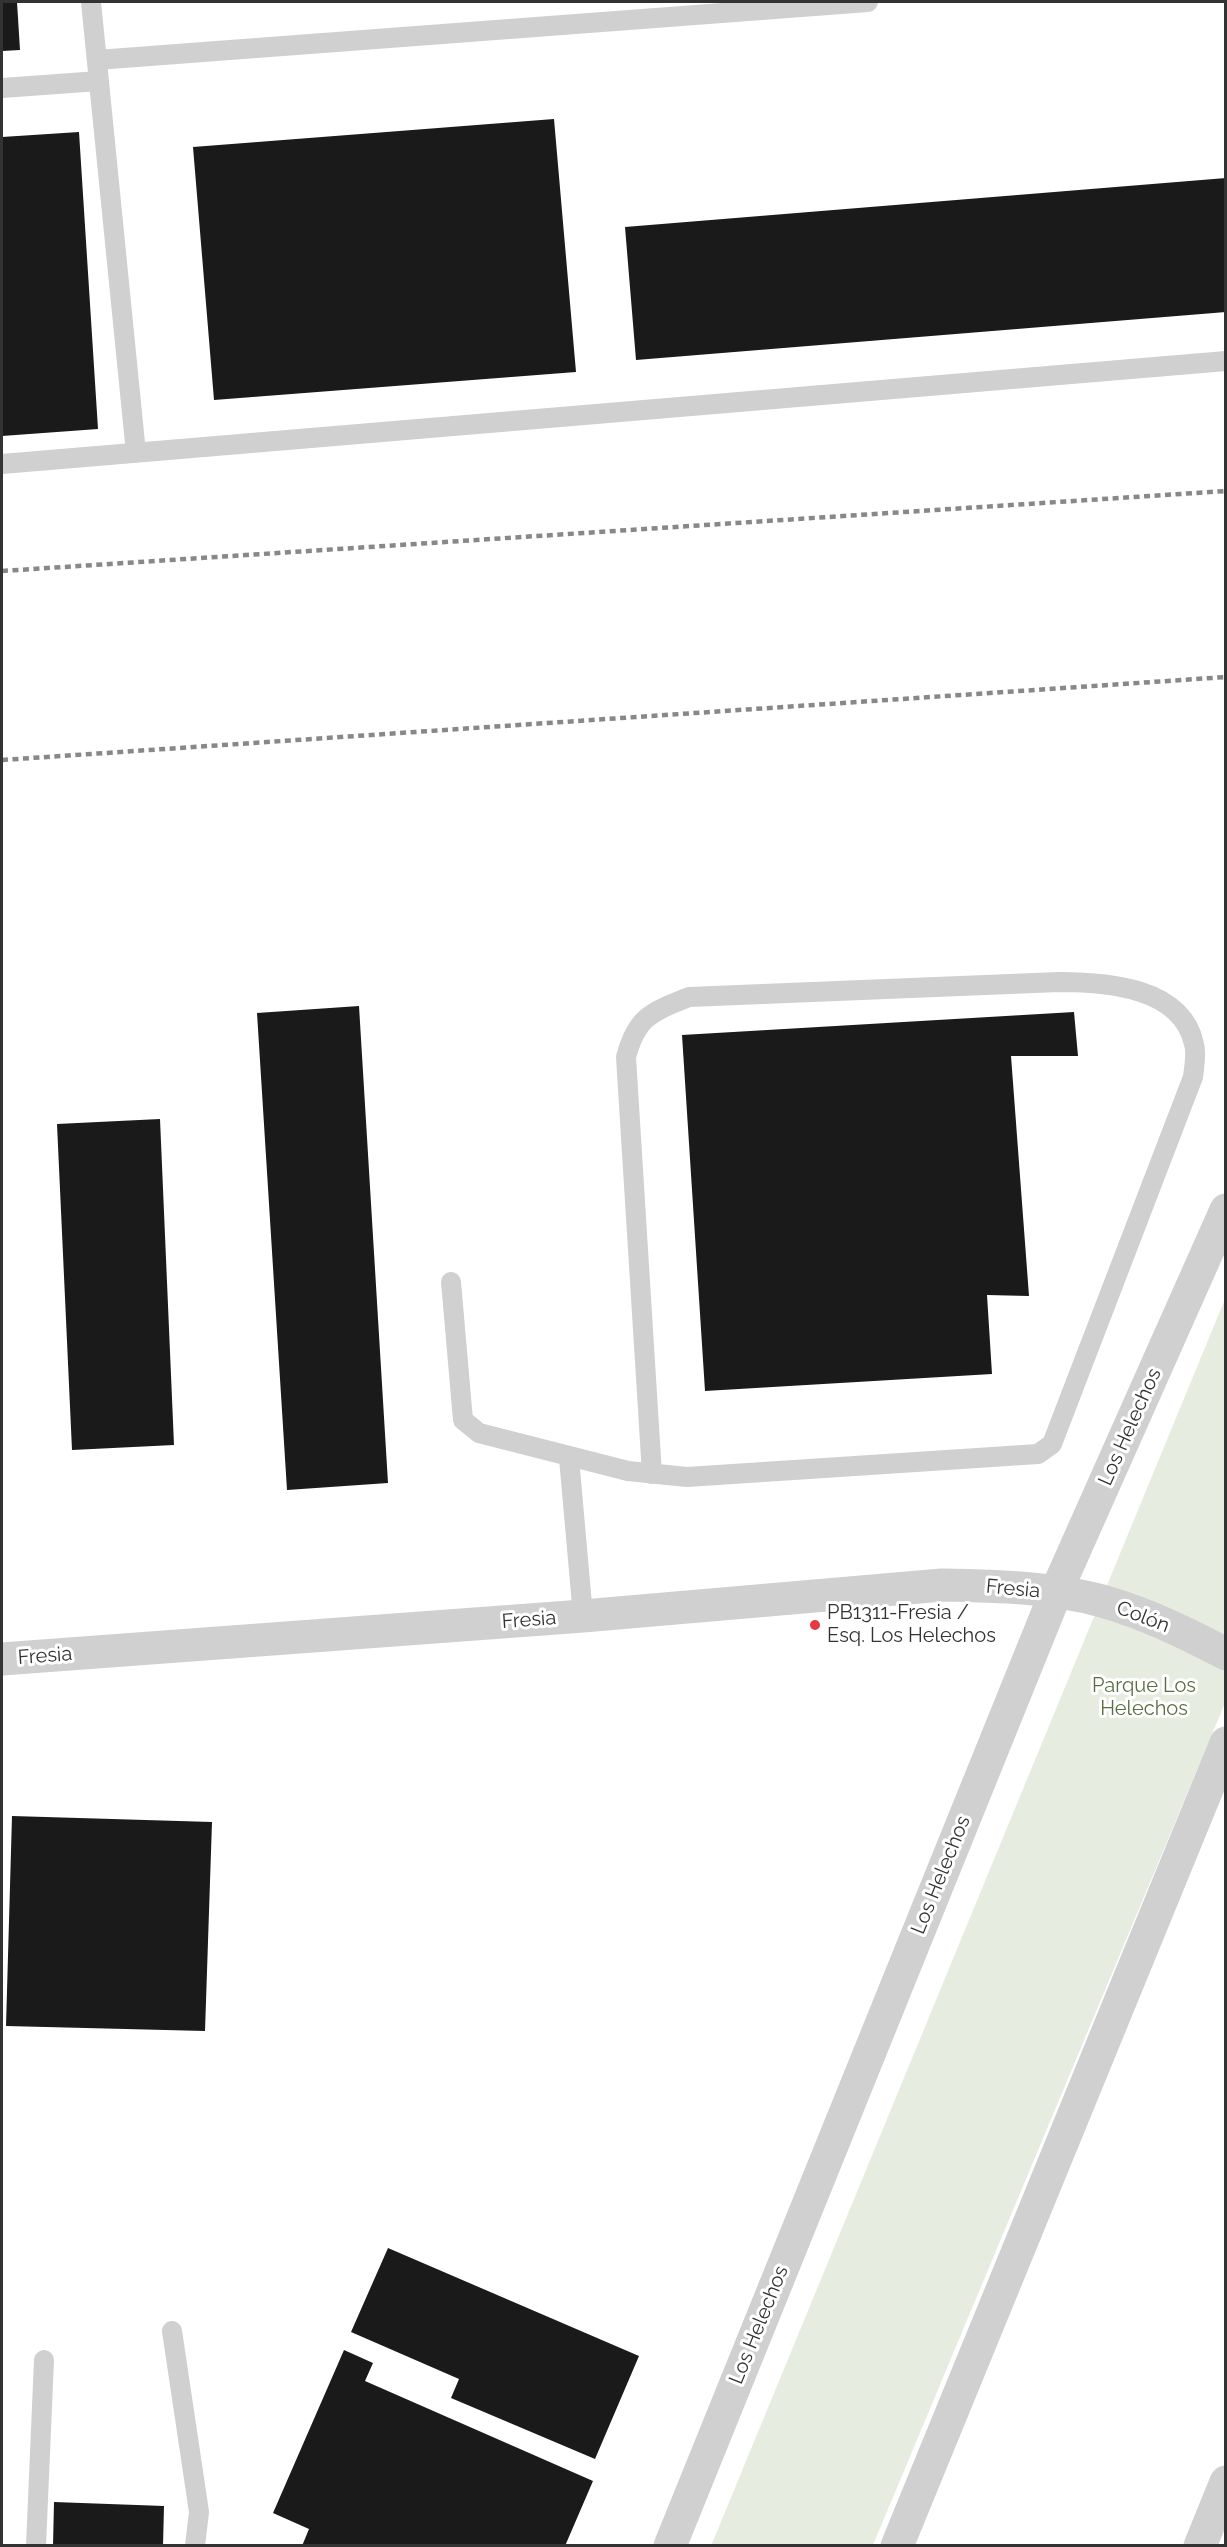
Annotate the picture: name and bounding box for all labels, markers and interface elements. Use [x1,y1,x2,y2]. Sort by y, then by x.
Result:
street label: Los Helechos [1093,1365,1167,1489]
street label: Fresia [985,1575,1041,1603]
street label: Colón [1113,1596,1173,1638]
place label: PB1311-Fresia / Esq. Los Helechos [827,1601,996,1648]
street label: Fresia [501,1606,557,1634]
marker: PB1311-Fresia / Esq. Los Helechos [808,1618,822,1632]
street label: Fresia [17,1642,73,1670]
park label: Parque Los Helechos [1092,1674,1196,1721]
street label: Los Helechos [906,1812,976,1938]
street label: Los Helechos [724,2262,794,2388]

